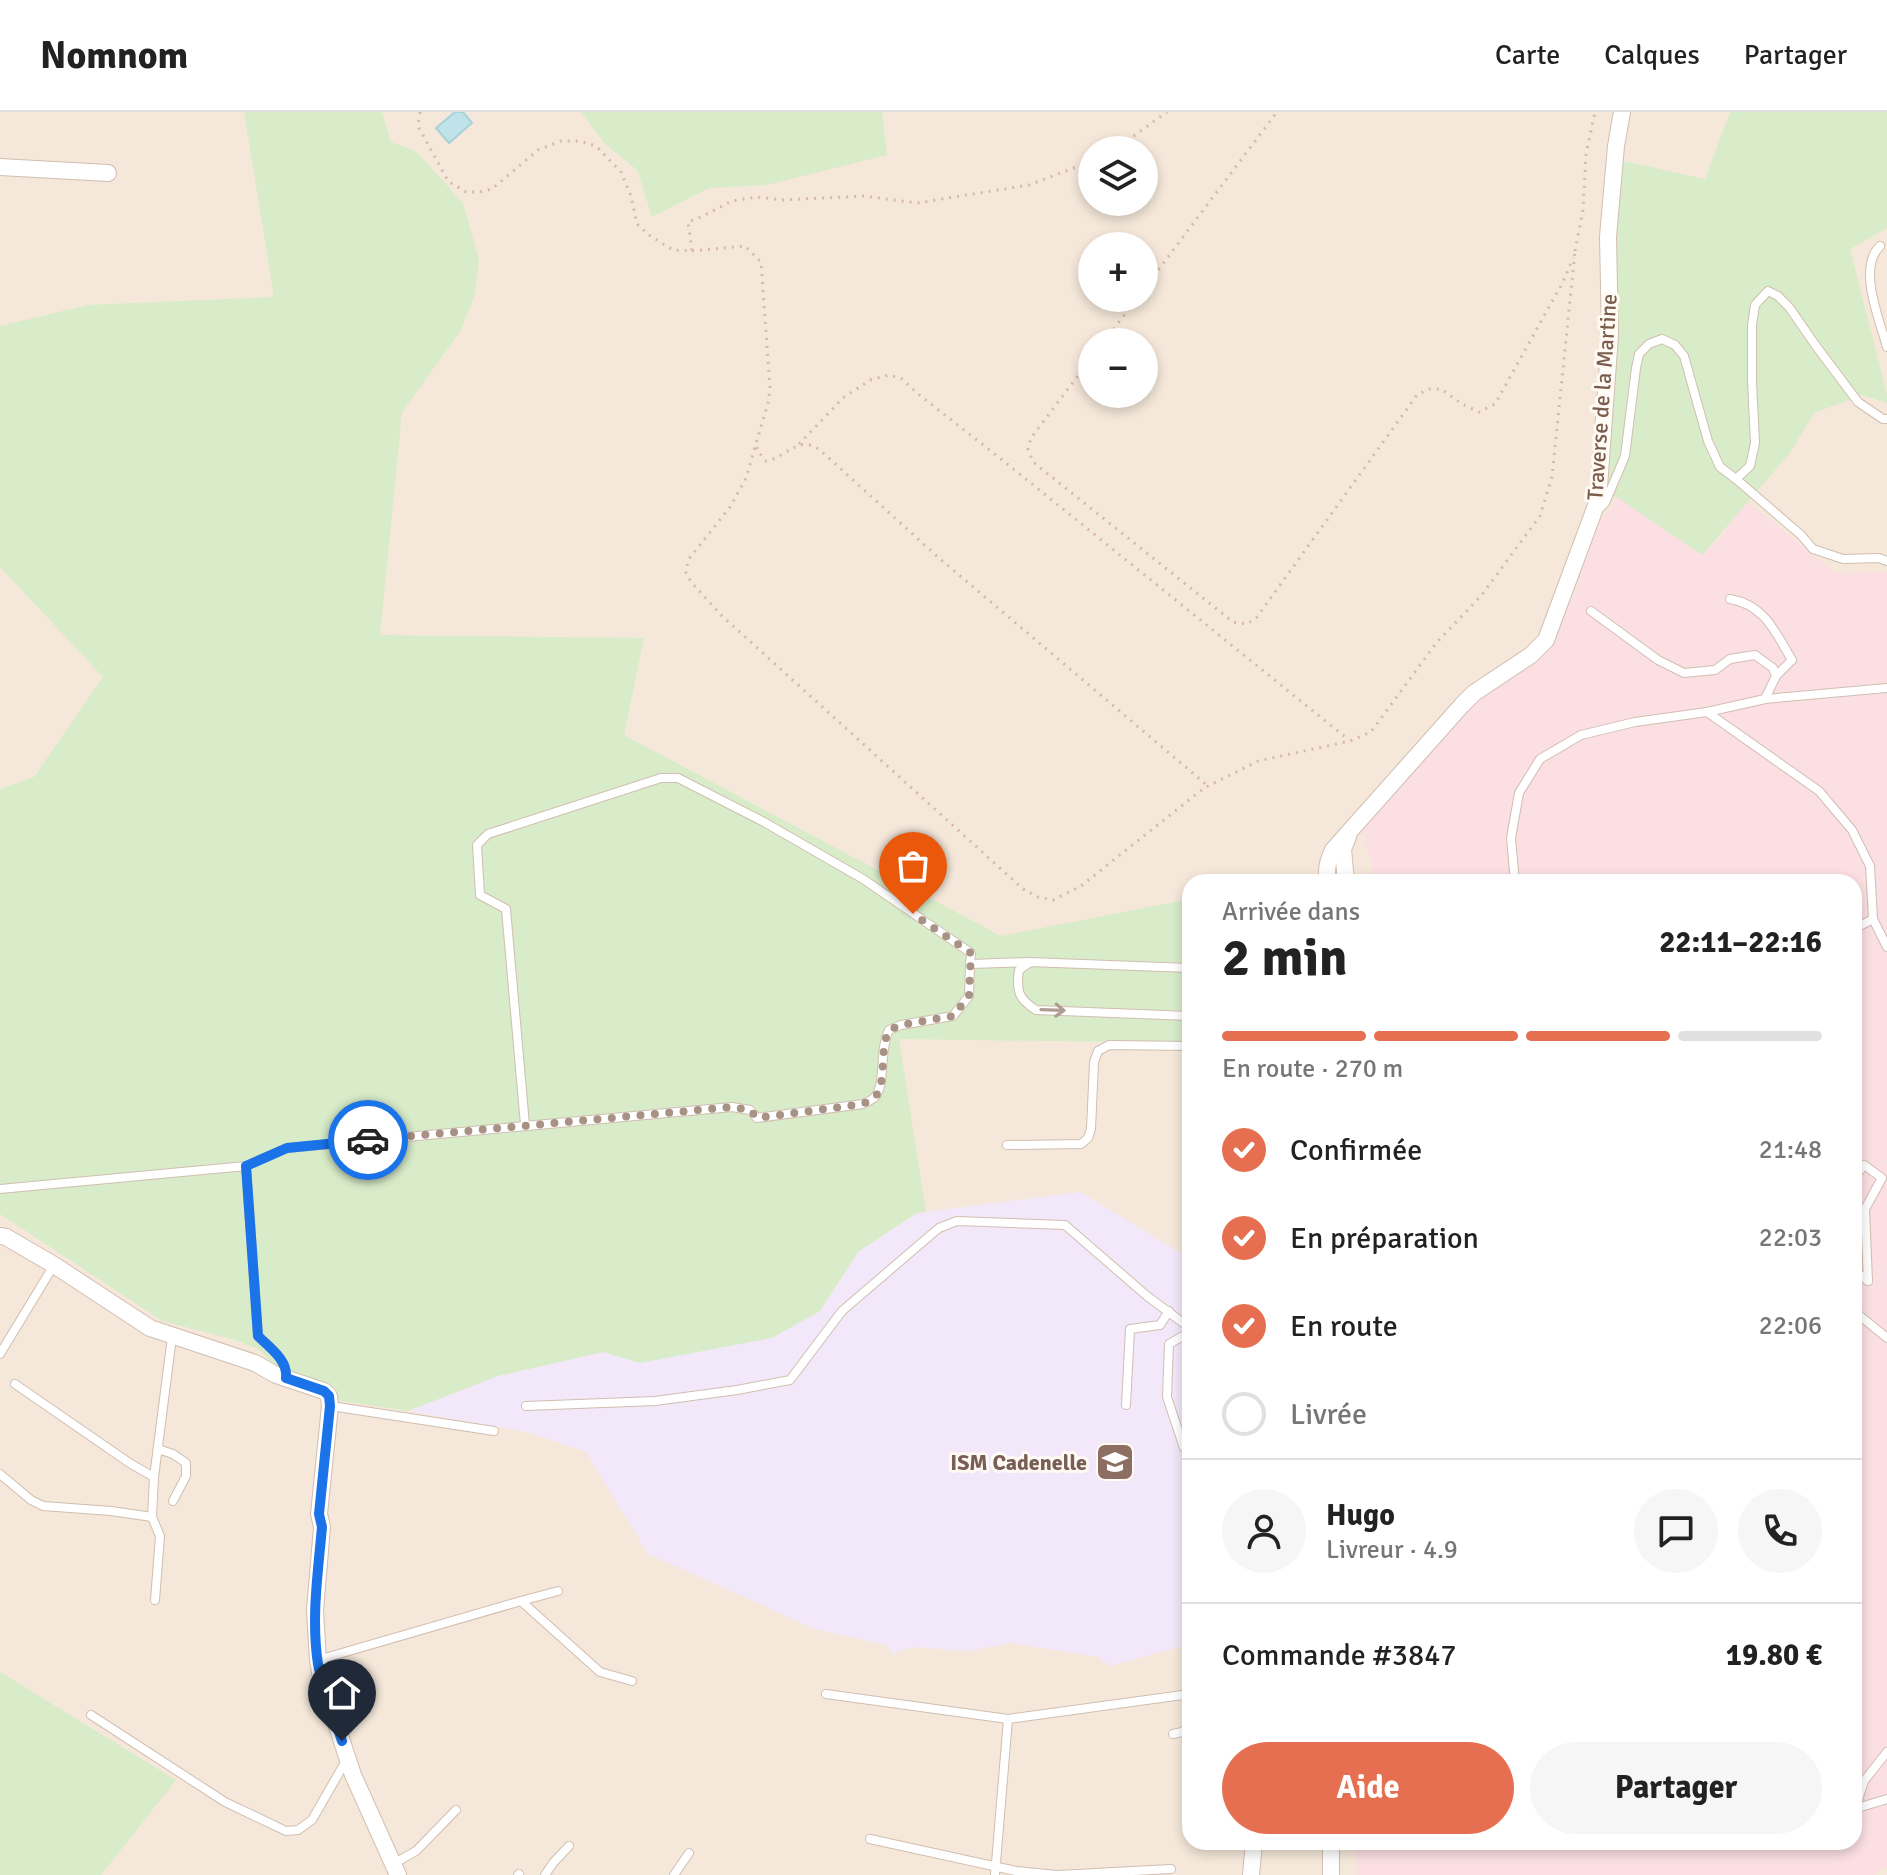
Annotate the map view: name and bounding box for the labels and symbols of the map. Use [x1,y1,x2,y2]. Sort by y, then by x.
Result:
street label: Traverse de la Martine [1581,293,1623,501]
pin [879,832,947,914]
one-way arrow [1039,1003,1066,1018]
courier [328,1100,408,1180]
school or university icon: ISM Cadenelle [1094,1441,1136,1483]
place label: ISM Cadenelle [950,1449,1087,1476]
pin [308,1659,376,1741]

